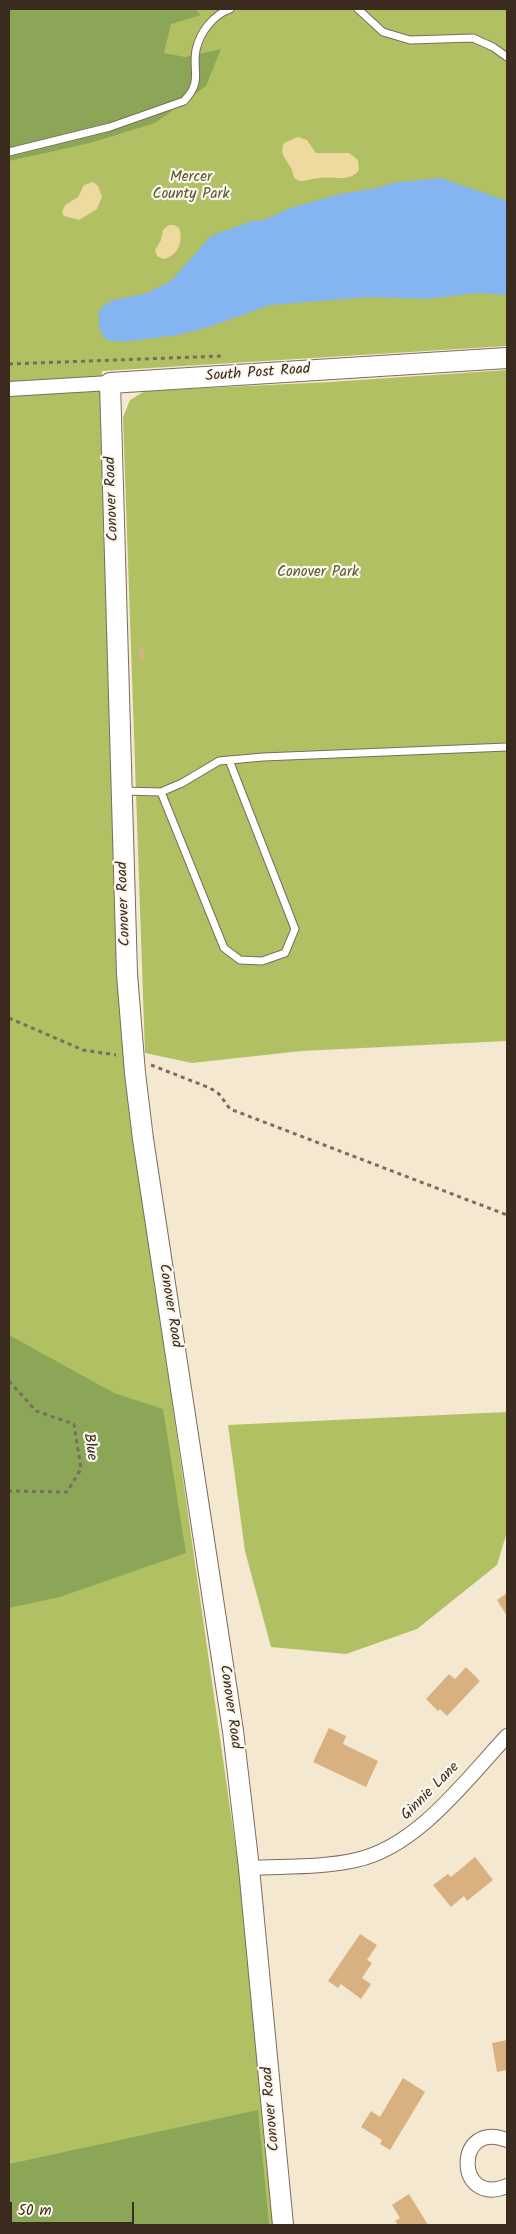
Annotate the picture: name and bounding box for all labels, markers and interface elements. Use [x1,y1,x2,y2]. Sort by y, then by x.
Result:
park label: Mercer County Park [152,169,230,204]
street label: South Post Road [205,361,311,387]
street label: Conover Road [103,456,123,542]
park label: Conover Park [277,564,359,582]
street label: Conover Road [115,861,135,947]
street label: Conover Road [153,1263,185,1349]
street label: Blue [78,1432,100,1462]
street label: Conover Road [214,1664,244,1750]
street label: Ginnie Lane [398,1759,464,1825]
street label: Conover Road [259,2066,285,2152]
scale bar [12,2192,136,2224]
text: 50 m [18,2199,52,2223]

